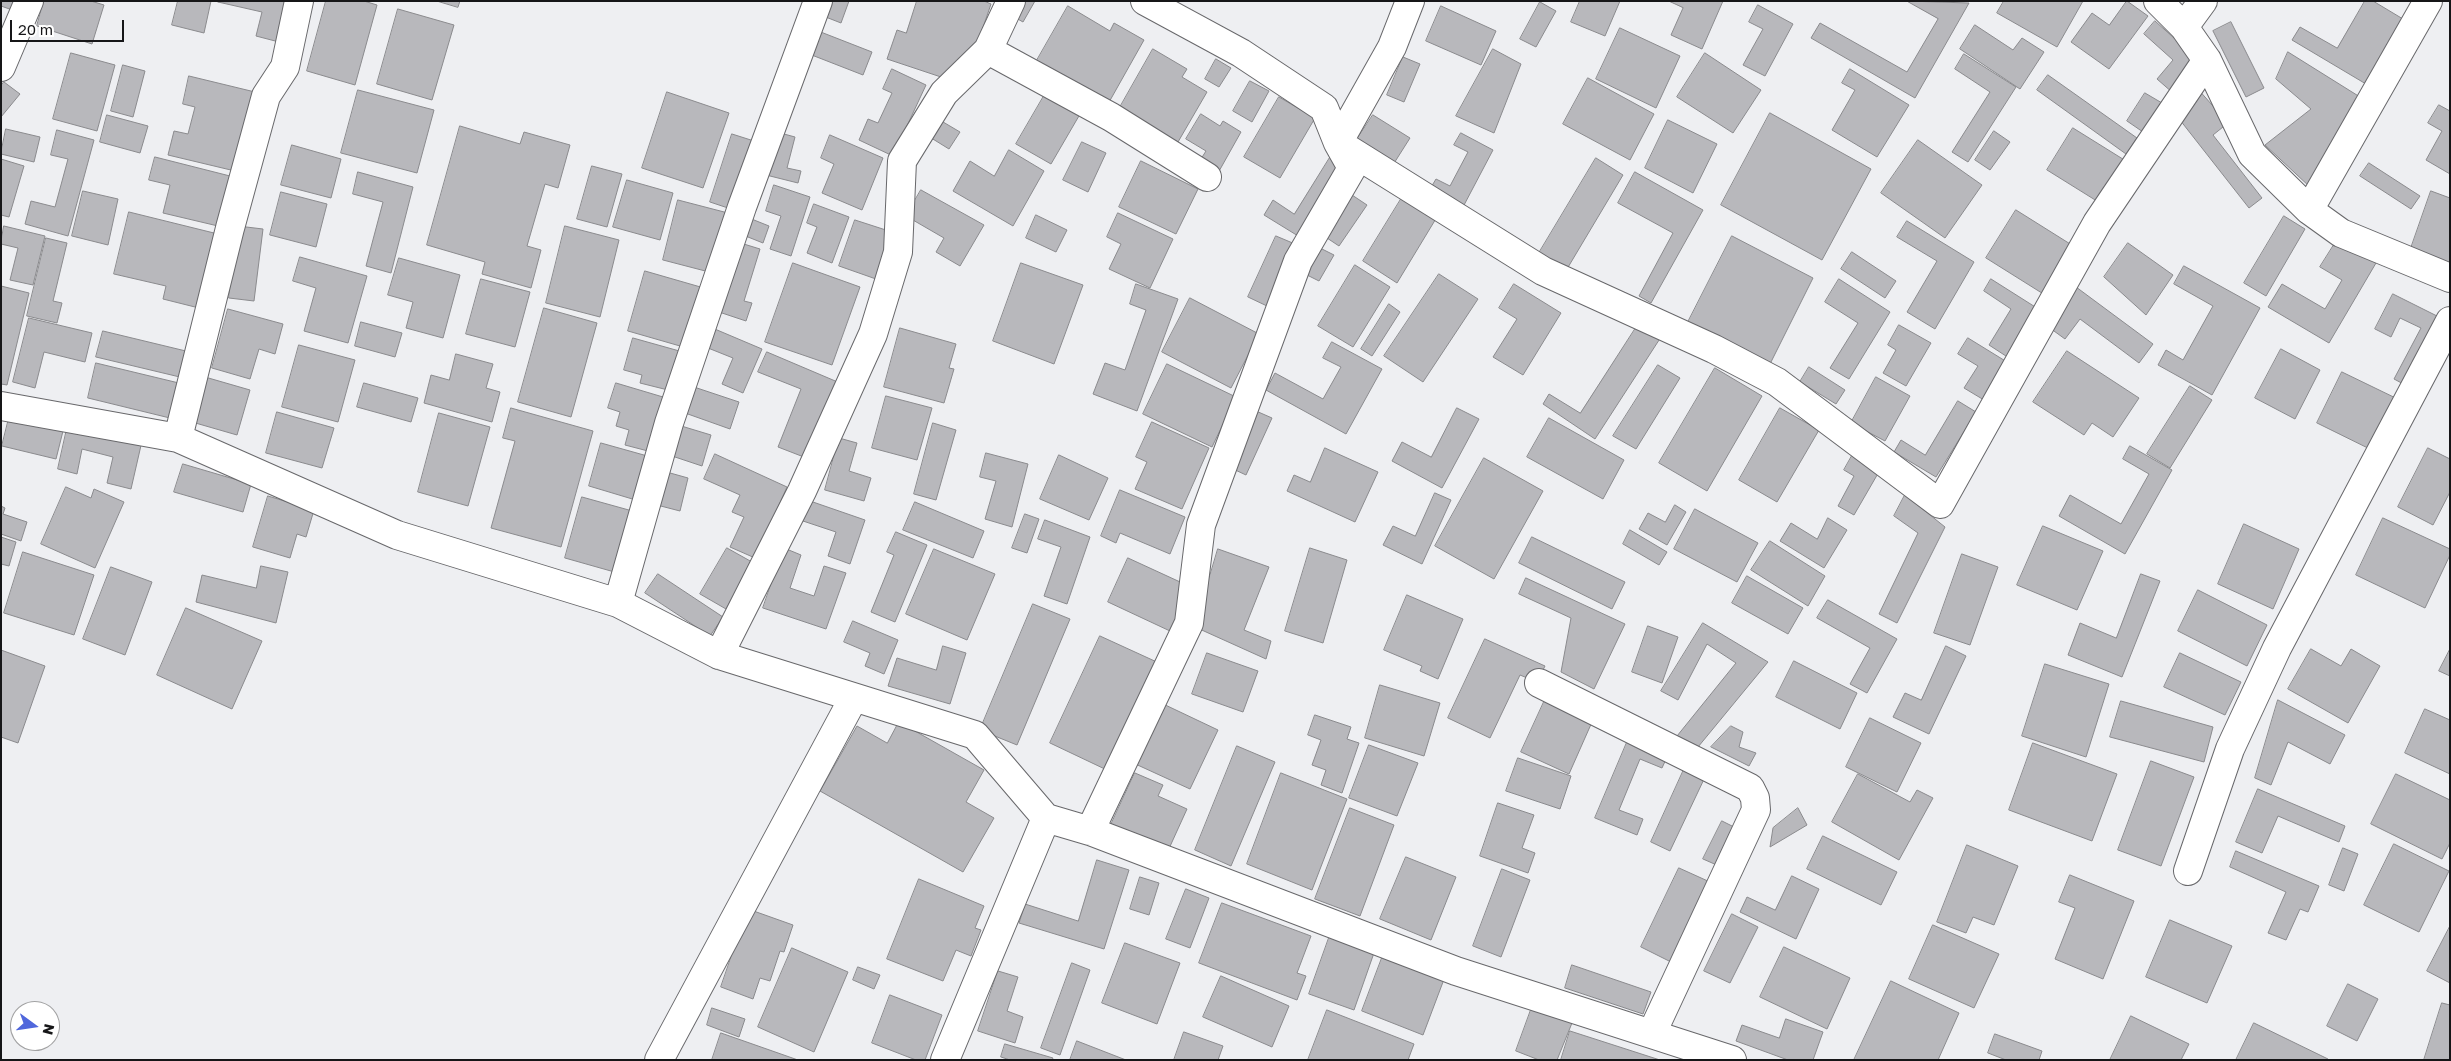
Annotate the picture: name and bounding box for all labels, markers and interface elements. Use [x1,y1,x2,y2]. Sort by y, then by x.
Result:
scale bar [12,10,126,42]
text: 20 m [18,20,53,38]
north arrow [10,1001,60,1051]
text: N [40,1022,59,1037]

